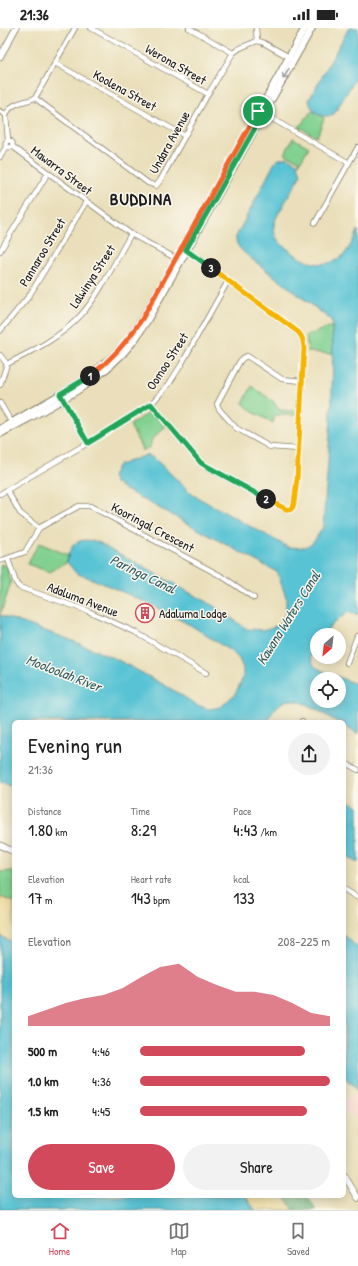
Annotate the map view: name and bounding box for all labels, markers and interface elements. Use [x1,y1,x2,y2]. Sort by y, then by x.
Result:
text: 21:36 [20,4,49,25]
street label: Werona Street [142,39,210,89]
street label: Koolena Street [90,65,160,115]
one-way arrow [281,68,289,80]
pin [241,94,275,128]
icon: arrive [247,100,269,122]
street label: Undara Avenue [144,107,194,177]
street label: Mawarra Street [28,141,97,199]
district label: BUDDINA [110,187,172,210]
street label: Pannaroo Street [14,214,70,290]
street label: Lalwinya Street [65,240,119,311]
pin: 3 [201,258,221,278]
text: 3 [209,261,213,275]
street label: Oomoo Street [142,328,193,393]
pin: 1 [80,366,100,386]
text: 1 [88,369,92,383]
pin: 2 [256,489,276,509]
text: 2 [263,492,269,506]
street label: Kooringal Crescent [108,498,198,557]
water label: Paringa Canal [107,550,180,599]
water label: Kawana Waters Canal [251,566,325,668]
street label: Adaluma Avenue [45,577,121,621]
building icon: Adaluma Lodge [134,602,156,624]
place label: Adaluma Lodge [159,604,227,622]
north arrow [310,628,346,664]
map controls [310,628,346,708]
water label: Mooloolah River [24,650,106,696]
button: locate [310,672,346,708]
text: Evening run [28,730,122,760]
button: share [288,733,330,775]
text: 21:36 [28,760,53,778]
text: Distance [28,804,62,818]
text: Time [131,804,150,818]
text: Pace [233,804,252,818]
text: 1.80 [28,818,53,841]
text: 8:29 [131,818,156,841]
text: 4:43 [233,818,258,841]
text: km [53,825,67,839]
text: /km [258,825,277,839]
text: Elevation [28,872,65,886]
text: Heart rate [131,872,172,886]
text: kcal [233,872,249,886]
text: 17 [28,886,43,909]
text: 143 [131,886,151,909]
text: 133 [233,886,255,909]
text: m [43,893,53,907]
text: bpm [151,893,170,907]
text: Elevation [28,932,71,950]
text: 208–225 m [278,932,330,950]
text: 500 m [28,1042,57,1060]
text: 4:46 [92,1042,110,1060]
text: 1.0 km [28,1072,59,1090]
text: 4:36 [92,1072,111,1090]
text: 1.5 km [28,1102,58,1120]
text: 4:45 [92,1102,110,1120]
button: Save [28,1144,175,1190]
button: Share [183,1144,330,1190]
tab: Home [49,1220,71,1258]
tab: Map [168,1220,190,1258]
tab: Saved [287,1220,309,1258]

